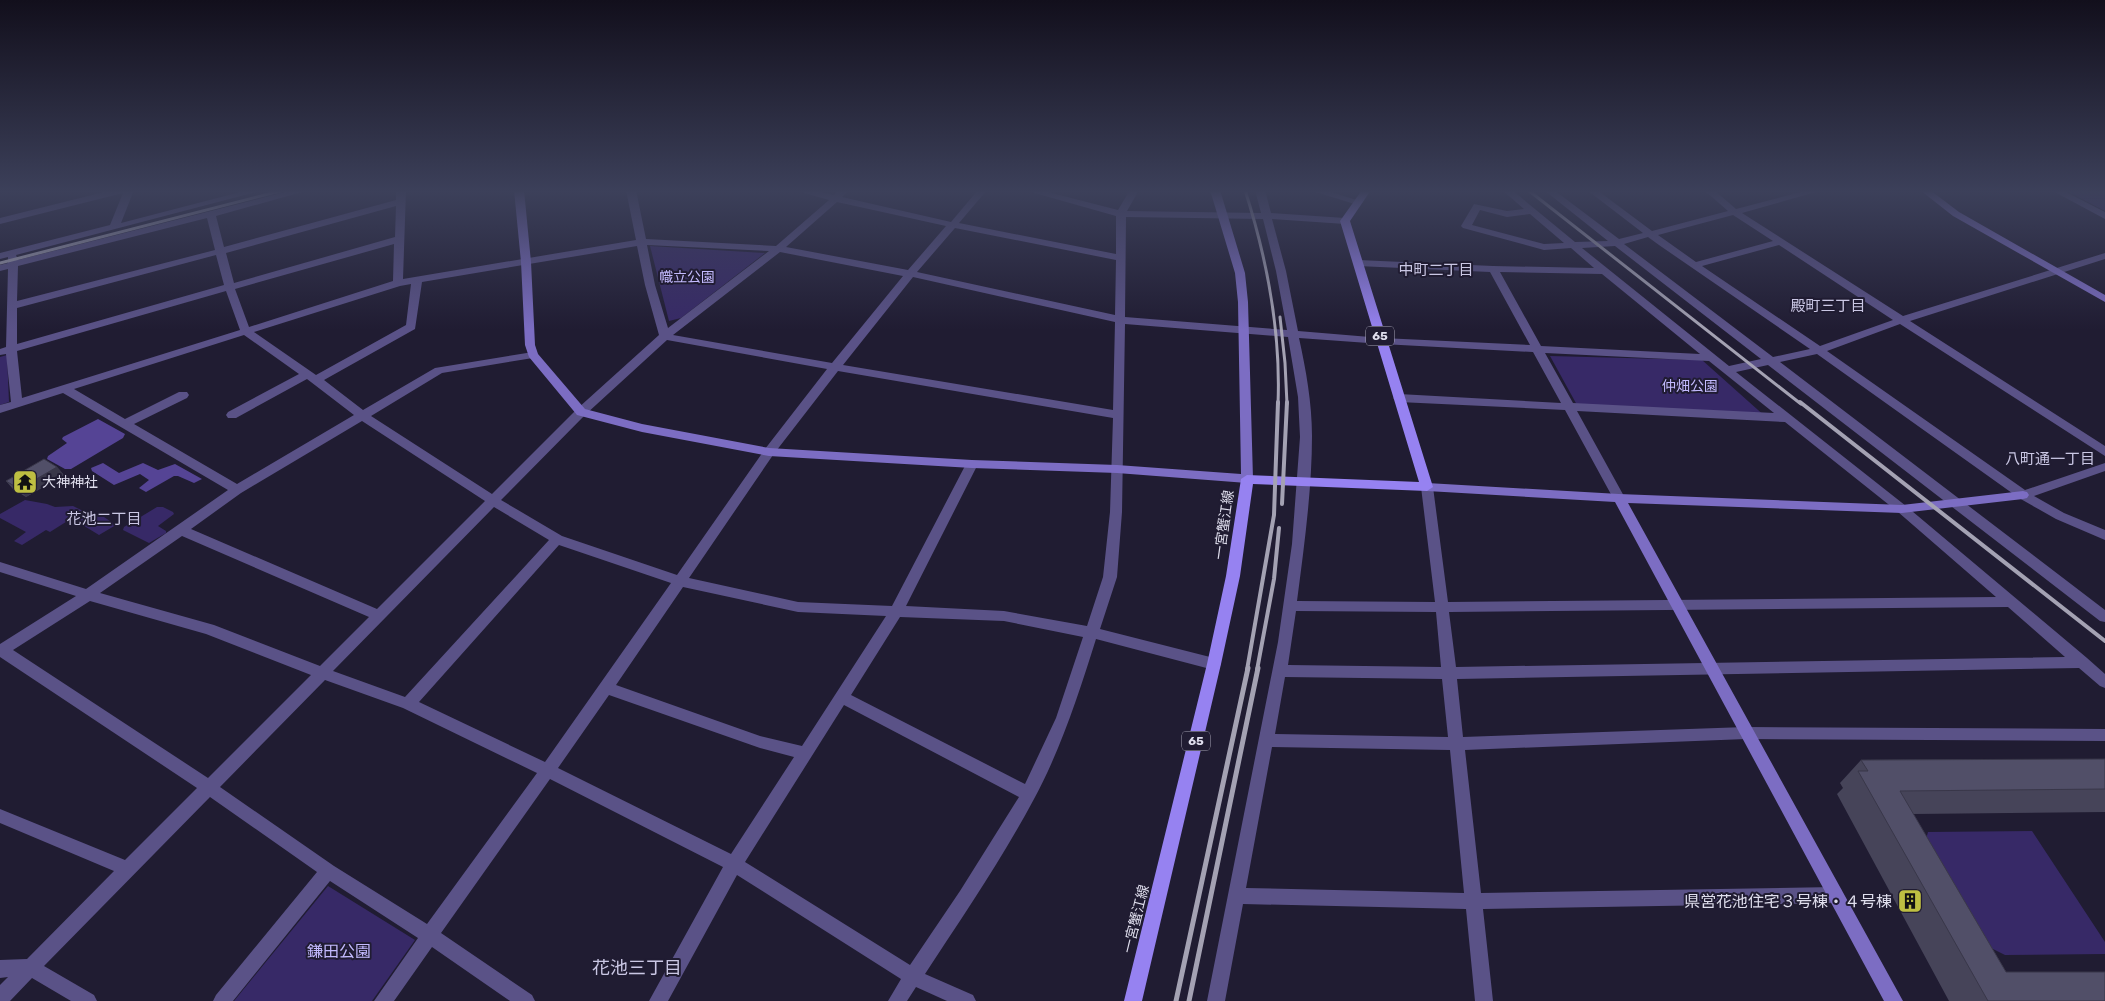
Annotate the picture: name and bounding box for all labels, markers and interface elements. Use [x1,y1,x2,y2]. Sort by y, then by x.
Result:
district label: 中町二丁目 [1398,261,1474,279]
park label: 幟立公園 [659,269,715,286]
district label: 殿町三丁目 [1790,297,1866,315]
road number: 65 [1366,326,1394,346]
park label: 仲畑公園 [1662,378,1718,395]
district label: 八町通一丁目 [2005,450,2095,468]
temple icon: 大神神社 [12,469,38,495]
place label: 大神神社 [42,474,98,491]
street label: 一宮蟹江線 [1211,489,1237,561]
district label: 花池二丁目 [66,510,142,528]
road number: 65 [1182,731,1210,750]
street label: 一宮蟹江線 [1119,883,1153,955]
building icon: 県営花池住宅３号棟・４号棟 [1897,888,1923,914]
place label: 県営花池住宅３号棟・４号棟 [1684,892,1892,911]
park label: 鎌田公園 [307,942,371,961]
district label: 花池三丁目 [592,957,682,979]

